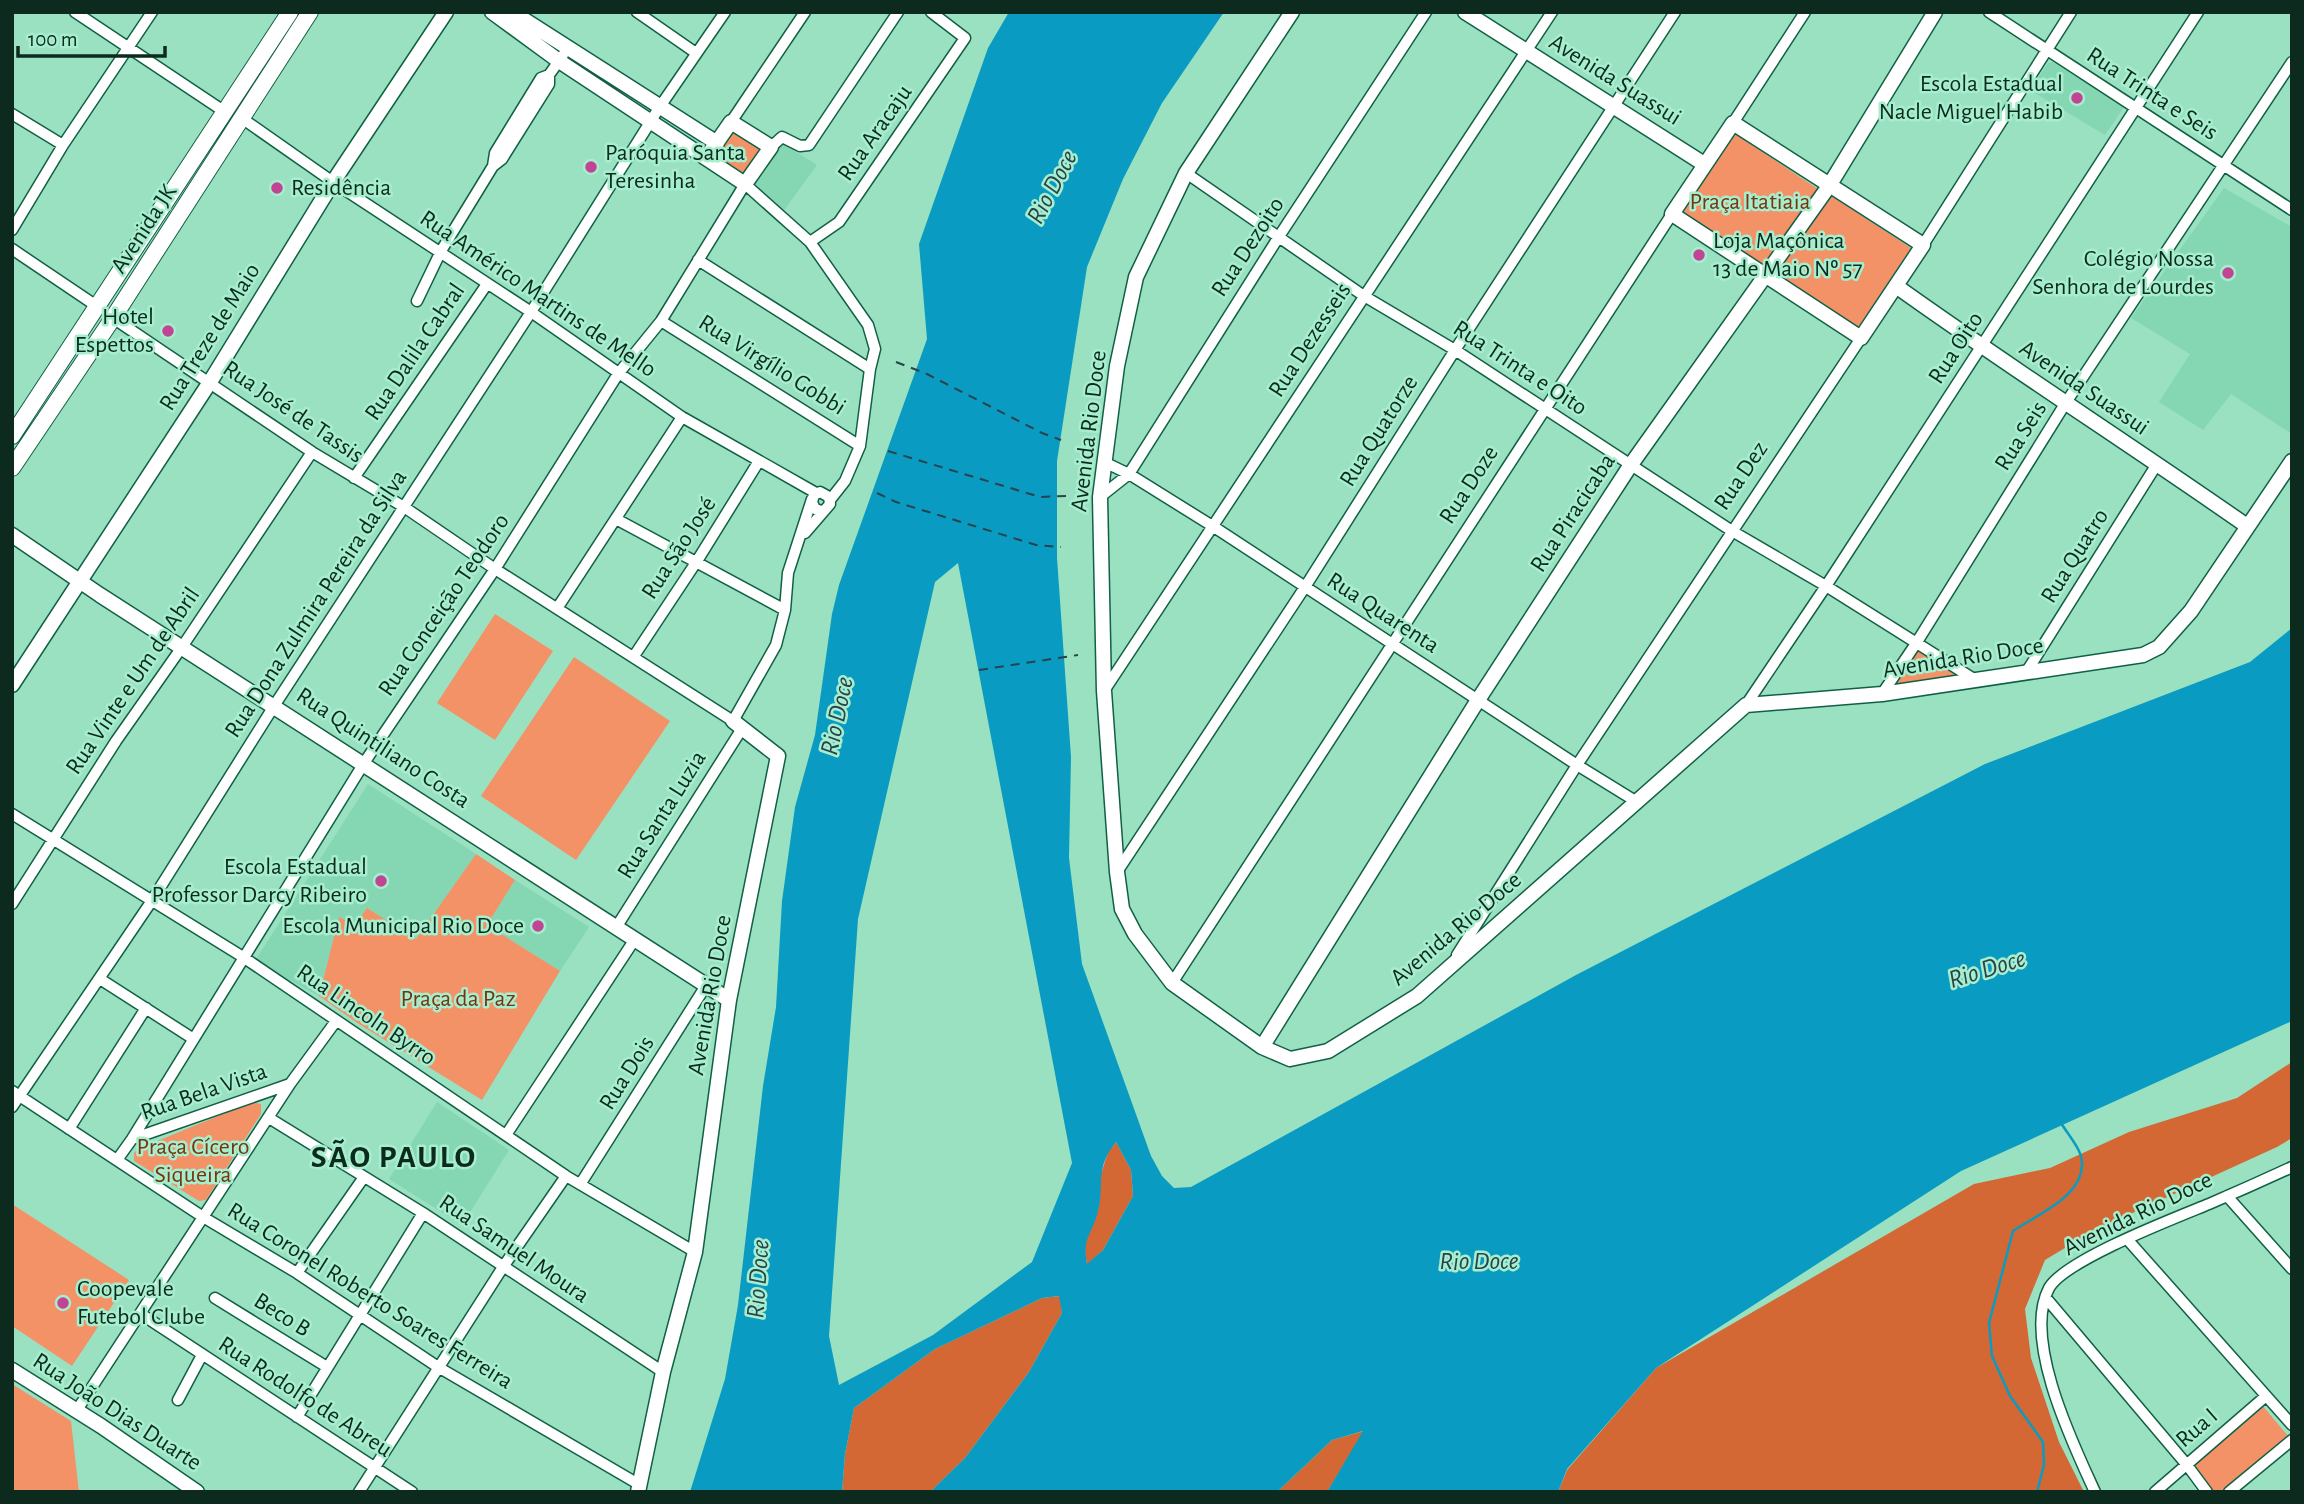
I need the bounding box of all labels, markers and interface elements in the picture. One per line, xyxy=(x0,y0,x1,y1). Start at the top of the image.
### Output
scale bar xyxy=(18,14,164,58)
text: 100 m xyxy=(28,29,78,50)
street label: Avenida Suassui xyxy=(1545,30,1685,130)
street label: Rua Trinta e Seis xyxy=(2082,43,2222,145)
place label: Escola Estadual Nacle Miguel Habib xyxy=(1879,72,2063,124)
street label: Rua Aracaju xyxy=(833,81,917,185)
marker: Escola Estadual Nacle Miguel Habib xyxy=(2069,90,2085,106)
place label: Paróquia Santa Teresinha xyxy=(605,141,745,193)
water label: Rio Doce xyxy=(1022,146,1082,228)
marker: Paróquia Santa Teresinha xyxy=(583,159,599,175)
place label: Residência xyxy=(291,176,391,200)
street label: Avenida JK xyxy=(107,180,182,278)
marker: Residência xyxy=(269,180,285,196)
park label: Praça Itatiaia xyxy=(1689,190,1811,214)
street label: Rua Dezoito xyxy=(1207,193,1289,301)
street label: Rua Américo Martins de Mello xyxy=(416,206,660,382)
place label: Loja Maçônica 13 de Maio Nº 57 xyxy=(1713,229,1862,281)
marker: Loja Maçônica 13 de Maio Nº 57 xyxy=(1691,247,1707,263)
place label: Colégio Nossa Senhora de Lourdes xyxy=(2032,247,2214,299)
street label: Rua Treze de Maio xyxy=(155,259,265,415)
marker: Colégio Nossa Senhora de Lourdes xyxy=(2220,265,2236,281)
street label: Rua Dalila Cabral xyxy=(360,279,470,425)
street label: Rua Dezesseis xyxy=(1264,279,1356,401)
place label: Hotel Espettos xyxy=(75,305,154,357)
street label: Rua Oito xyxy=(1924,308,1988,388)
street label: Rua Virgílio Gobbi xyxy=(694,310,850,420)
street label: Rua Trinta e Oito xyxy=(1449,316,1591,420)
marker: Hotel Espettos xyxy=(160,323,176,339)
street label: Avenida Suassui xyxy=(2015,336,2153,440)
street label: Avenida Rio Doce xyxy=(1067,349,1111,513)
street label: Rua José de Tassis xyxy=(218,356,368,468)
street label: Rua Quatorze xyxy=(1335,371,1423,491)
street label: Rua Seis xyxy=(1990,397,2052,475)
street label: Rua Dez xyxy=(1710,437,1772,514)
street label: Rua Doze xyxy=(1435,442,1503,528)
street label: Rua Piracicaba xyxy=(1526,450,1620,576)
street label: Rua Dona Zulmira Pereira da Silva xyxy=(221,466,411,742)
street label: Rua São José xyxy=(637,493,721,603)
street label: Rua Quatro xyxy=(2037,505,2113,607)
street label: Rua Conceição Teodoro xyxy=(374,509,514,701)
street label: Rua Quarenta xyxy=(1323,568,1443,658)
street label: Rua Vinte e Um de Abril xyxy=(62,583,204,779)
street label: Avenida Rio Doce xyxy=(1881,633,2045,683)
water label: Rio Doce xyxy=(816,674,858,757)
street label: Rua Quintiliano Costa xyxy=(292,683,474,813)
street label: Rua Santa Luzia xyxy=(613,747,711,883)
place label: Escola Estadual Professor Darcy Ribeiro xyxy=(152,855,367,907)
street label: Avenida Rio Doce xyxy=(1386,868,1526,990)
marker: Escola Estadual Professor Darcy Ribeiro xyxy=(373,873,389,889)
street label: Avenida Rio Doce xyxy=(684,913,736,1077)
place label: Escola Municipal Rio Doce xyxy=(282,914,524,938)
marker: Escola Municipal Rio Doce xyxy=(530,918,546,934)
water label: Rio Doce xyxy=(1945,945,2029,993)
street label: Rua Lincoln Byrro xyxy=(292,960,440,1070)
park label: Praça da Paz xyxy=(400,987,516,1011)
street label: Rua Dois xyxy=(595,1032,659,1114)
street label: Rua Bela Vista xyxy=(138,1059,270,1125)
park label: Praça Cícero Siqueira xyxy=(137,1135,249,1187)
district label: SÃO PAULO xyxy=(311,1139,477,1173)
street label: Avenida Rio Doce xyxy=(2060,1168,2216,1260)
street label: Rua Samuel Moura xyxy=(435,1190,593,1308)
street label: Rua Coronel Roberto Soares Ferreira xyxy=(223,1198,517,1394)
water label: Rio Doce xyxy=(742,1238,774,1319)
water label: Rio Doce xyxy=(1439,1248,1519,1274)
place label: Coopevale Futebol Clube xyxy=(77,1277,205,1329)
street label: Beco B xyxy=(250,1289,314,1341)
marker: Coopevale Futebol Clube xyxy=(55,1295,71,1311)
street label: Rua Rodolfo de Abreu xyxy=(214,1332,396,1462)
street label: Rua João Dias Duarte xyxy=(28,1349,206,1475)
street label: Rua I xyxy=(2172,1404,2222,1452)

